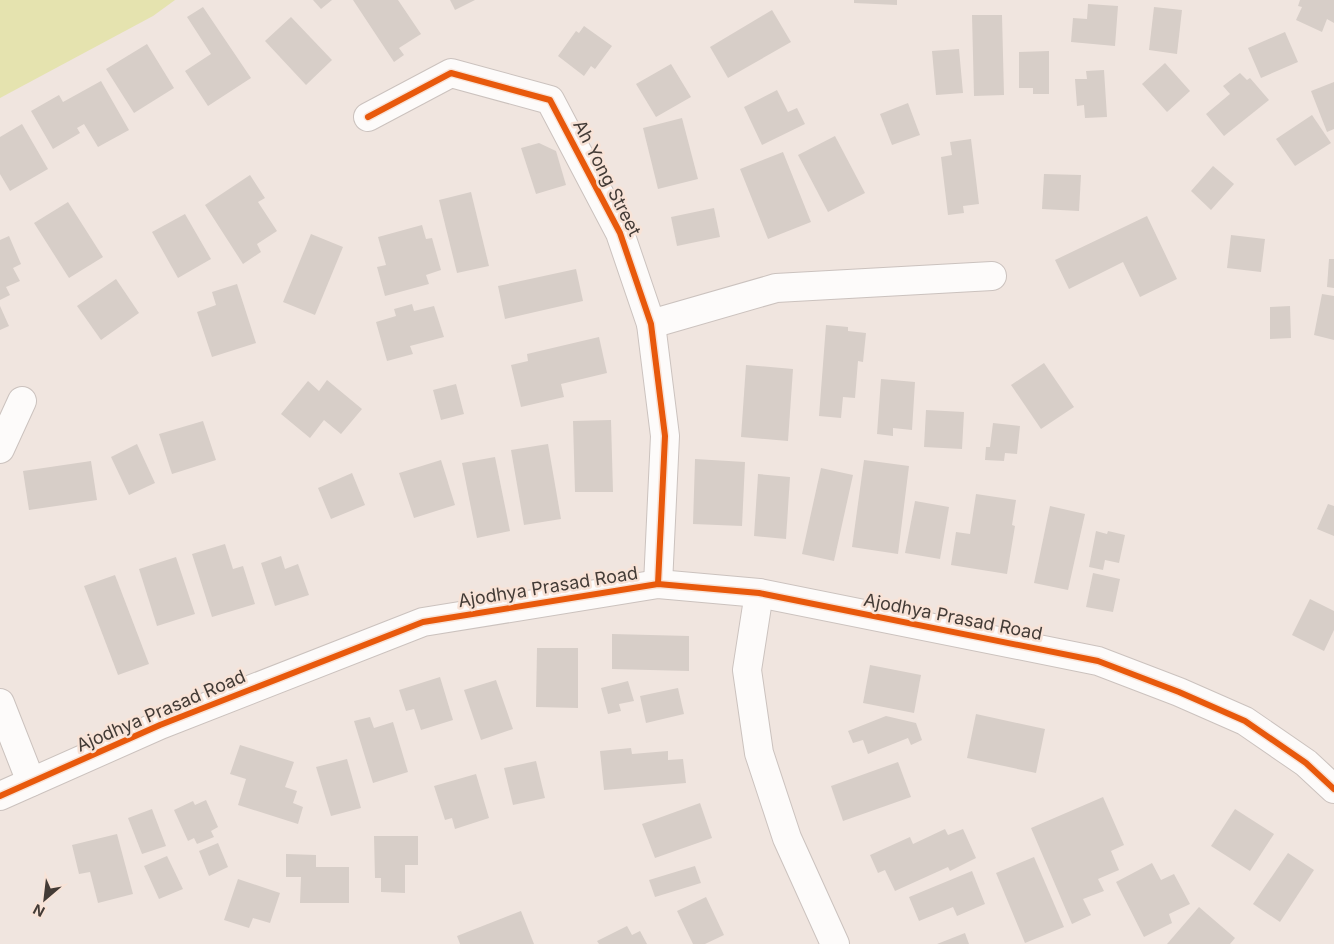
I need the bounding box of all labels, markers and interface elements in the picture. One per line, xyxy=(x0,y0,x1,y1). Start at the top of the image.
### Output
street label: Ah Yong Street xyxy=(569,116,646,239)
street label: Ajodhya Prasad Road xyxy=(457,562,639,611)
street label: Ajodhya Prasad Road xyxy=(862,589,1044,644)
street label: Ajodhya Prasad Road xyxy=(73,665,249,756)
north arrow xyxy=(20,874,70,924)
text: N xyxy=(30,901,47,921)

